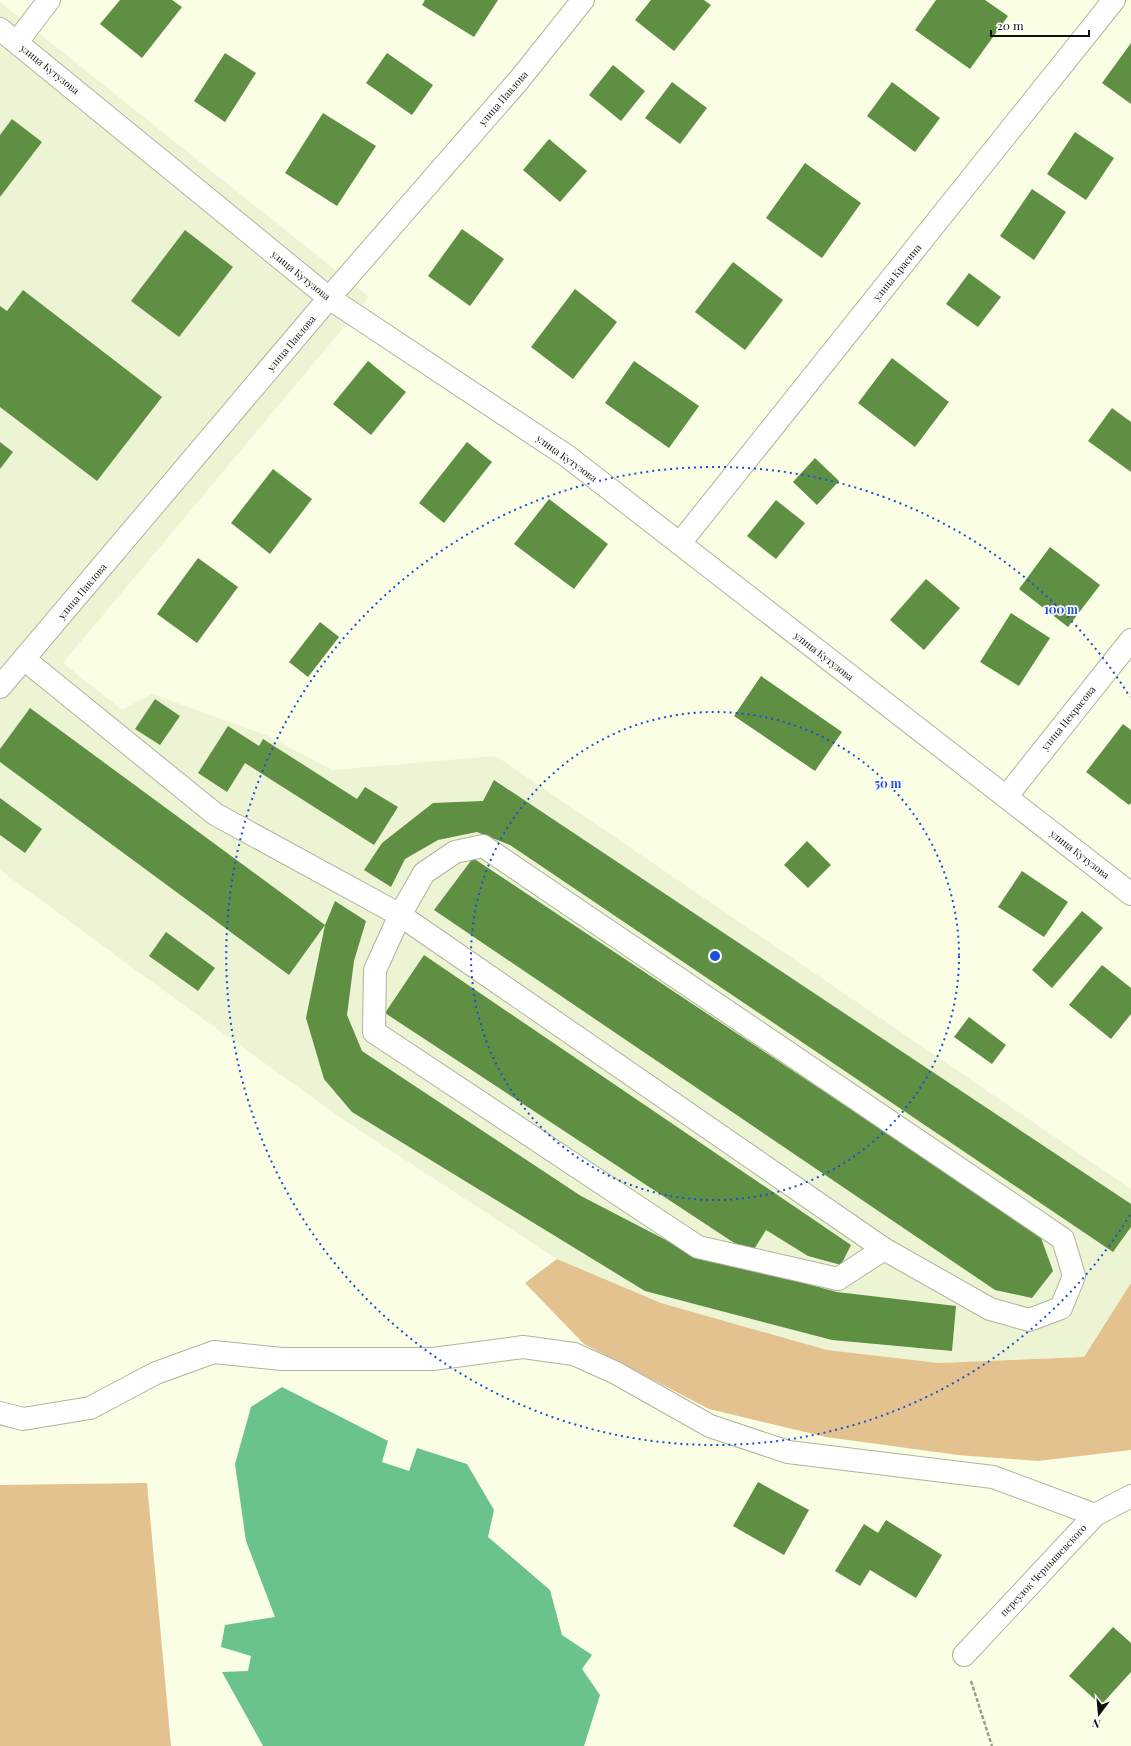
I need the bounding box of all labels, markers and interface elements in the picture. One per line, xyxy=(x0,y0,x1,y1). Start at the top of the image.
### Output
scale bar xyxy=(991,12,1089,38)
text: 20 m xyxy=(997,17,1024,33)
street label: улица Кутузова xyxy=(17,40,82,97)
street label: улица Павлова xyxy=(475,67,531,129)
street label: улица Красина xyxy=(869,241,924,304)
street label: улица Кутузова xyxy=(268,246,333,303)
street label: улица Павлова xyxy=(263,312,318,375)
street label: улица Кутузова xyxy=(533,431,600,485)
street label: улица Павлова xyxy=(54,560,109,623)
text: 100 m xyxy=(1044,601,1078,617)
street label: улица Кутузова xyxy=(790,628,857,684)
street label: улица Некрасова xyxy=(1037,683,1098,754)
text: 50 m xyxy=(875,775,902,791)
street label: улица Кутузова xyxy=(1046,826,1113,882)
centre of rings xyxy=(708,949,722,963)
street label: переулок Чернышевского xyxy=(996,1520,1090,1619)
north arrow xyxy=(1079,1694,1119,1734)
text: N xyxy=(1090,1716,1102,1732)

